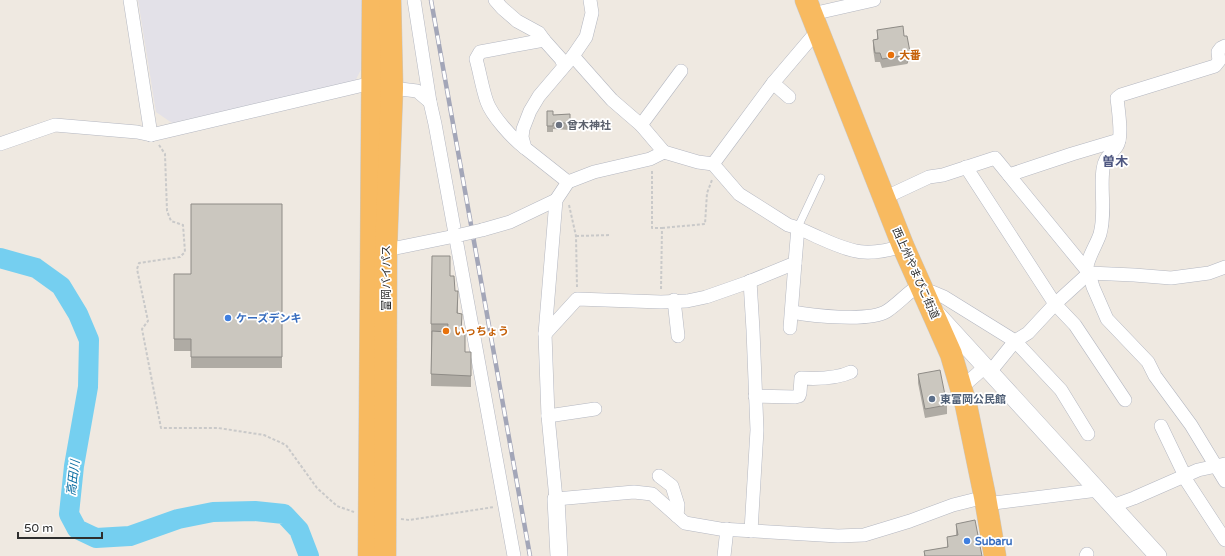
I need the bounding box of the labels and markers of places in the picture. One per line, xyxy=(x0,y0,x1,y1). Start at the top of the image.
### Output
place label: 大番 xyxy=(899,49,921,62)
marker: 大番 xyxy=(886,50,896,60)
place label: 曾木神社 xyxy=(567,119,611,132)
marker: 曾木神社 xyxy=(554,120,564,130)
place label: ケーズデンキ xyxy=(236,312,301,325)
marker: ケーズデンキ xyxy=(223,313,233,323)
place label: いっちょう xyxy=(454,325,509,338)
marker: いっちょう xyxy=(441,326,451,336)
place label: 東富岡公民館 xyxy=(940,393,1006,406)
marker: 東富岡公民館 xyxy=(927,394,937,404)
place label: Subaru xyxy=(975,535,1013,548)
marker: Subaru xyxy=(962,536,972,546)

